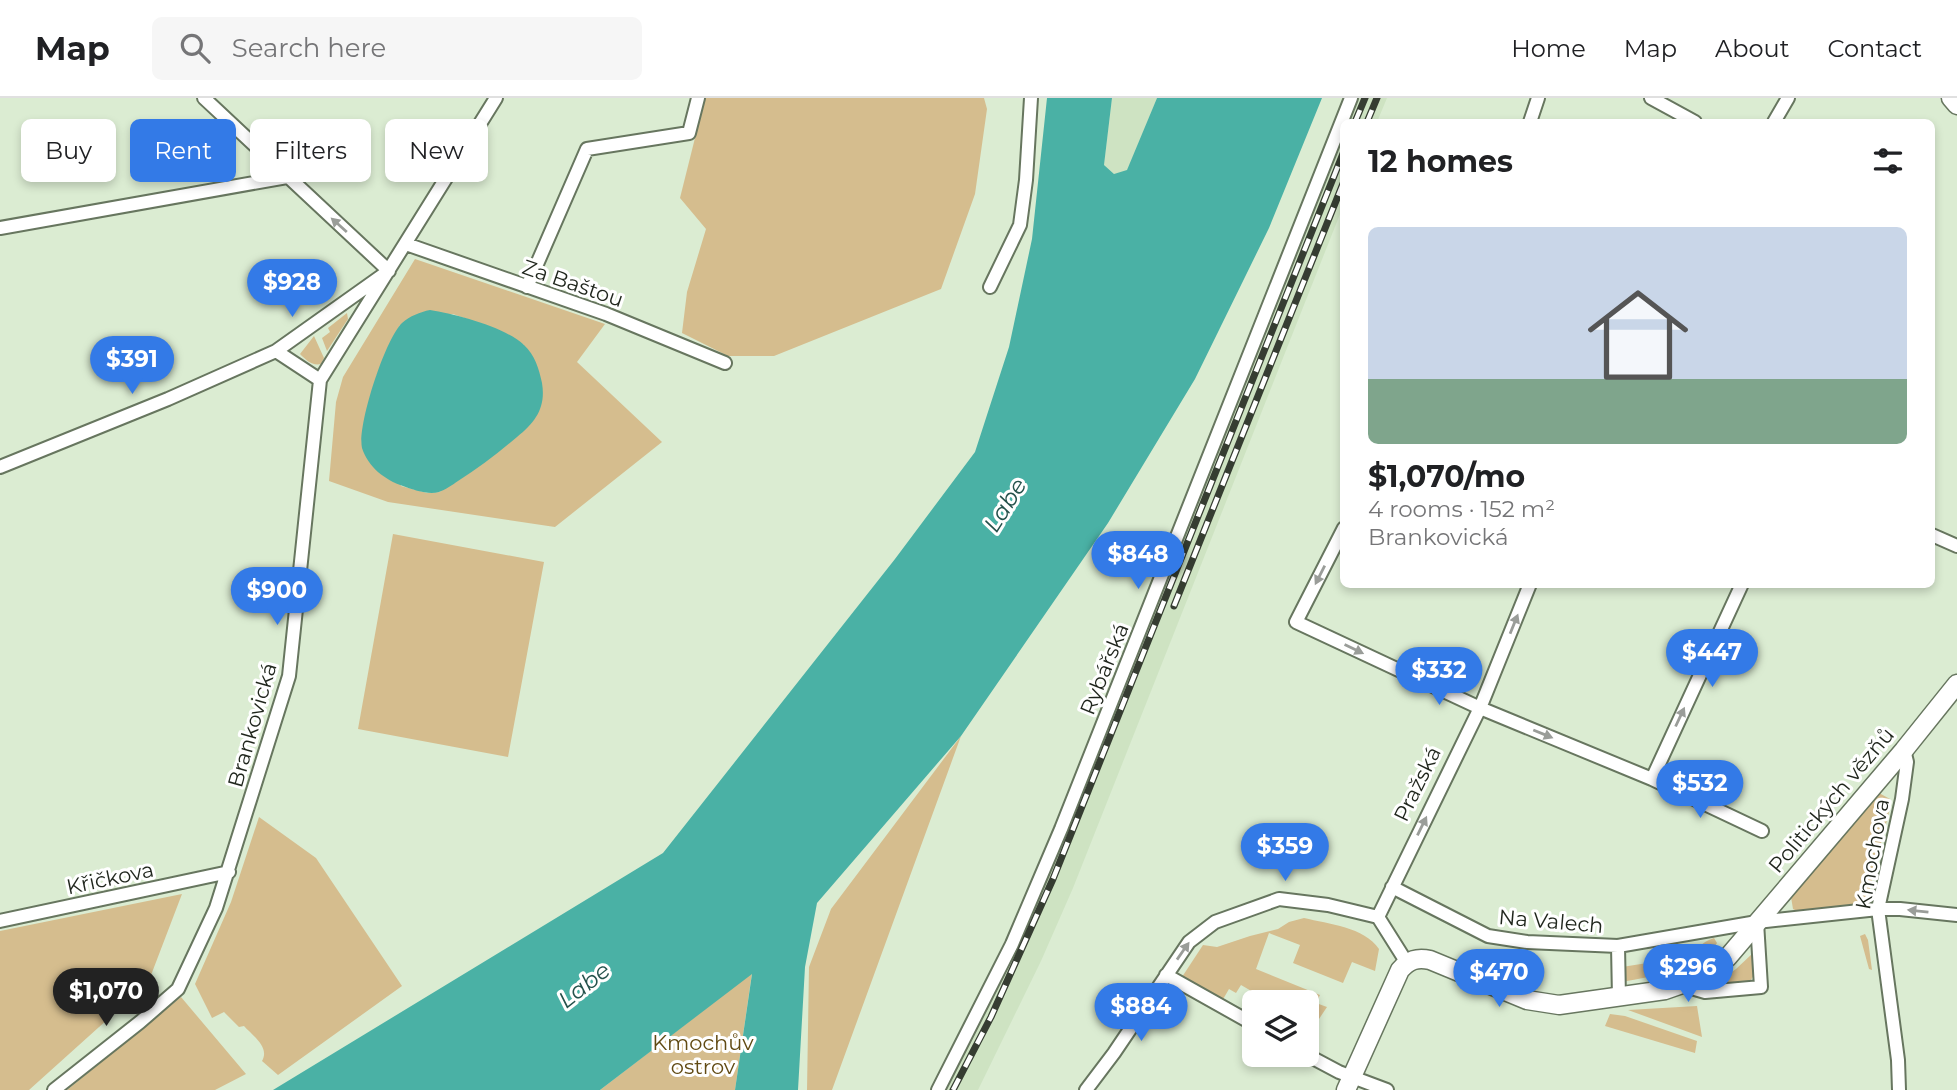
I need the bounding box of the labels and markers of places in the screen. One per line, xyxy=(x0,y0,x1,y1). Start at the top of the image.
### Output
pin: $928 xyxy=(251,260,333,319)
pin: $391 xyxy=(91,336,173,396)
pin: $848 xyxy=(1097,532,1179,591)
pin: $900 xyxy=(236,568,318,627)
pin: $447 xyxy=(1671,630,1753,689)
pin: $332 xyxy=(1398,648,1480,707)
pin: $532 xyxy=(1659,760,1741,820)
pin: $359 xyxy=(1244,824,1326,883)
pin: $296 xyxy=(1647,944,1729,1004)
pin: $470 xyxy=(1458,950,1540,1009)
pin: $1,070 xyxy=(49,968,163,1028)
pin: $884 xyxy=(1100,984,1182,1043)

